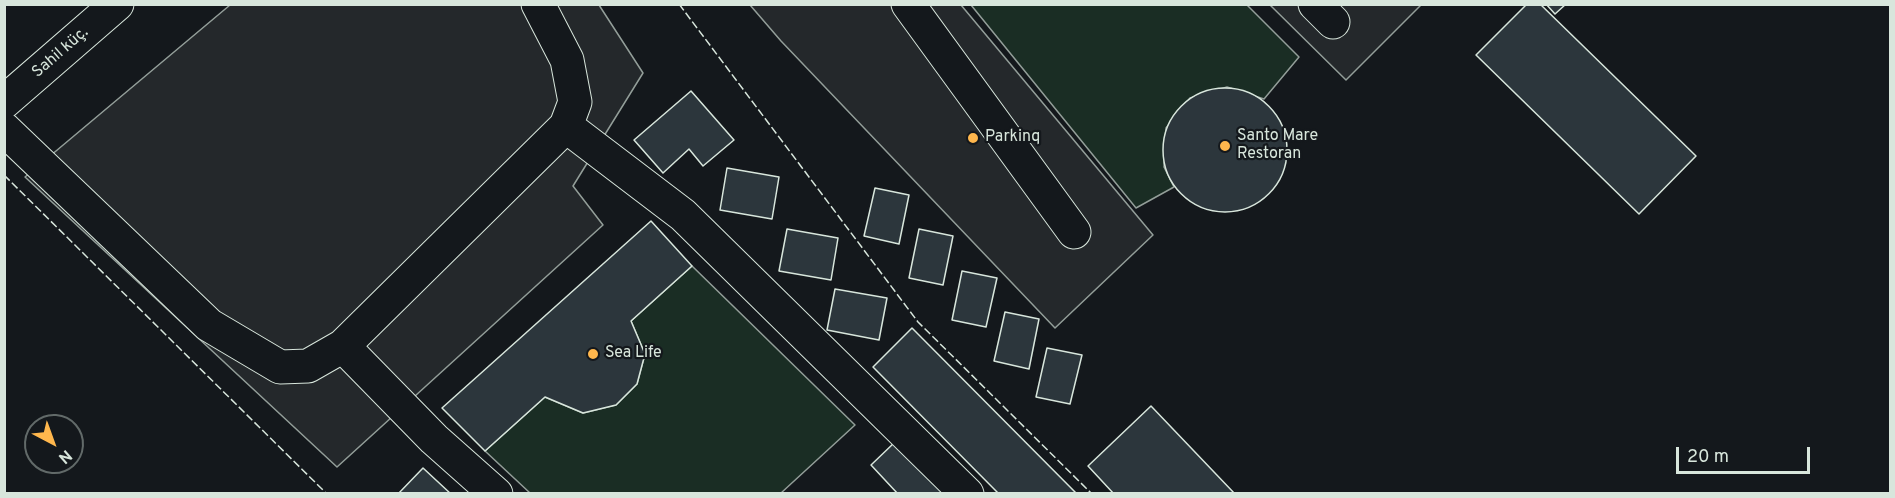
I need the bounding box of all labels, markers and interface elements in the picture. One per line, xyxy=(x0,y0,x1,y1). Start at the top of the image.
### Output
street label: Sahil küç. xyxy=(29,23,93,83)
place label: Santo Mare Restoran xyxy=(1237,127,1318,165)
place label: Parkinq xyxy=(985,128,1040,148)
marker: Parkinq xyxy=(966,131,980,145)
marker: Santo Mare Restoran xyxy=(1218,139,1232,153)
place label: Sea Life xyxy=(605,344,662,364)
marker: Sea Life xyxy=(586,347,600,361)
north arrow xyxy=(24,414,84,474)
scale bar xyxy=(1679,435,1812,473)
text: N xyxy=(54,445,75,467)
text: 20 m xyxy=(1687,446,1729,469)

